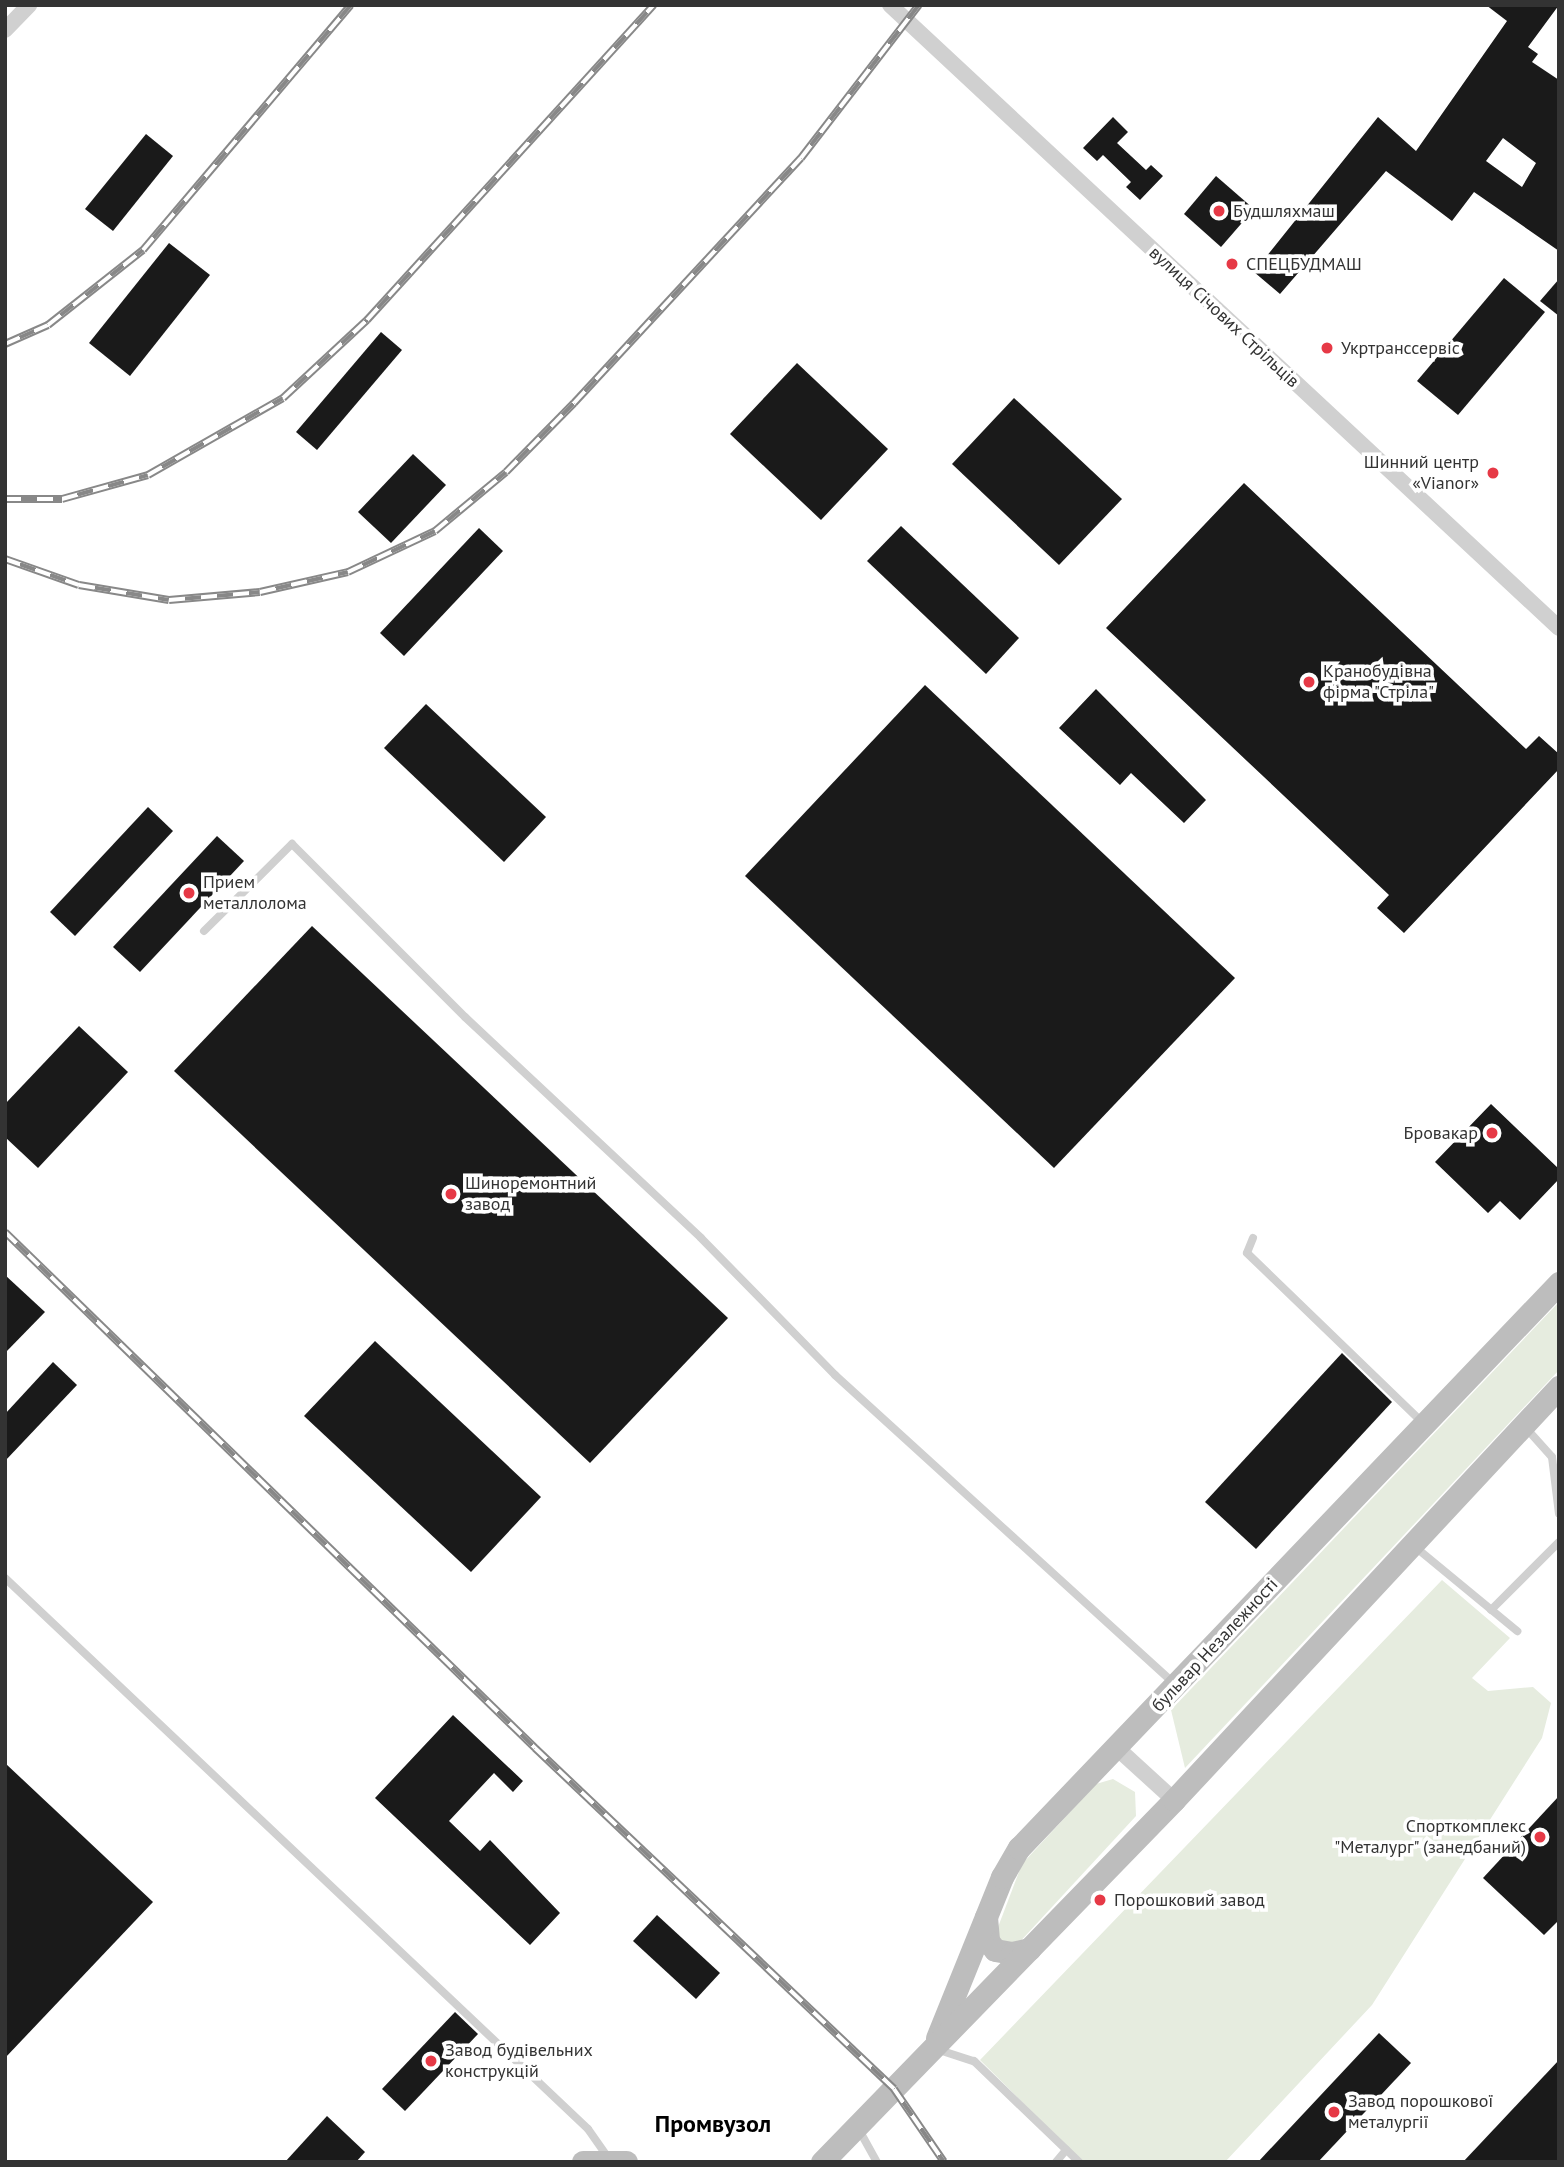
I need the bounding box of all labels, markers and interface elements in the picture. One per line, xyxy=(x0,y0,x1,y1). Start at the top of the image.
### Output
place label: Будшляхмаш xyxy=(1233,200,1335,222)
marker: Будшляхмаш xyxy=(1211,203,1227,219)
street label: вулиця Січових Стрільців xyxy=(1144,242,1304,392)
place label: СПЕЦБУДМАШ xyxy=(1246,253,1362,275)
marker: СПЕЦБУДМАШ xyxy=(1224,256,1240,272)
place label: Укртранссервіс xyxy=(1341,337,1460,359)
marker: Укртранссервіс xyxy=(1319,340,1335,356)
place label: Шинний центр «Vianor» xyxy=(1364,452,1479,494)
marker: Шинний центр «Vianor» xyxy=(1485,465,1501,481)
place label: Кранобудівна фірма "Стріла" xyxy=(1323,661,1435,704)
marker: Кранобудівна фірма "Стріла" xyxy=(1301,674,1317,690)
place label: Прием металлолома xyxy=(203,872,307,914)
marker: Прием металлолома xyxy=(181,885,197,901)
place label: Бровакар xyxy=(1404,1122,1478,1144)
marker: Бровакар xyxy=(1484,1125,1500,1141)
place label: Шиноремонтний завод xyxy=(465,1173,596,1216)
marker: Шиноремонтний завод xyxy=(443,1186,459,1202)
street label: бульвар Незалежності xyxy=(1148,1574,1282,1716)
place label: Спорткомплекс "Металург" (занедбаний) xyxy=(1333,1816,1526,1858)
marker: Спорткомплекс "Металург" (занедбаний) xyxy=(1532,1829,1548,1845)
place label: Порошковий завод xyxy=(1114,1889,1265,1911)
marker: Порошковий завод xyxy=(1092,1892,1108,1908)
place label: Завод будівельних конструкцій xyxy=(445,2040,593,2082)
marker: Завод будівельних конструкцій xyxy=(423,2053,439,2069)
place label: Завод порошкової металургії xyxy=(1348,2091,1493,2134)
marker: Завод порошкової металургії xyxy=(1326,2104,1342,2120)
district label: Промвузол xyxy=(655,2110,771,2138)

